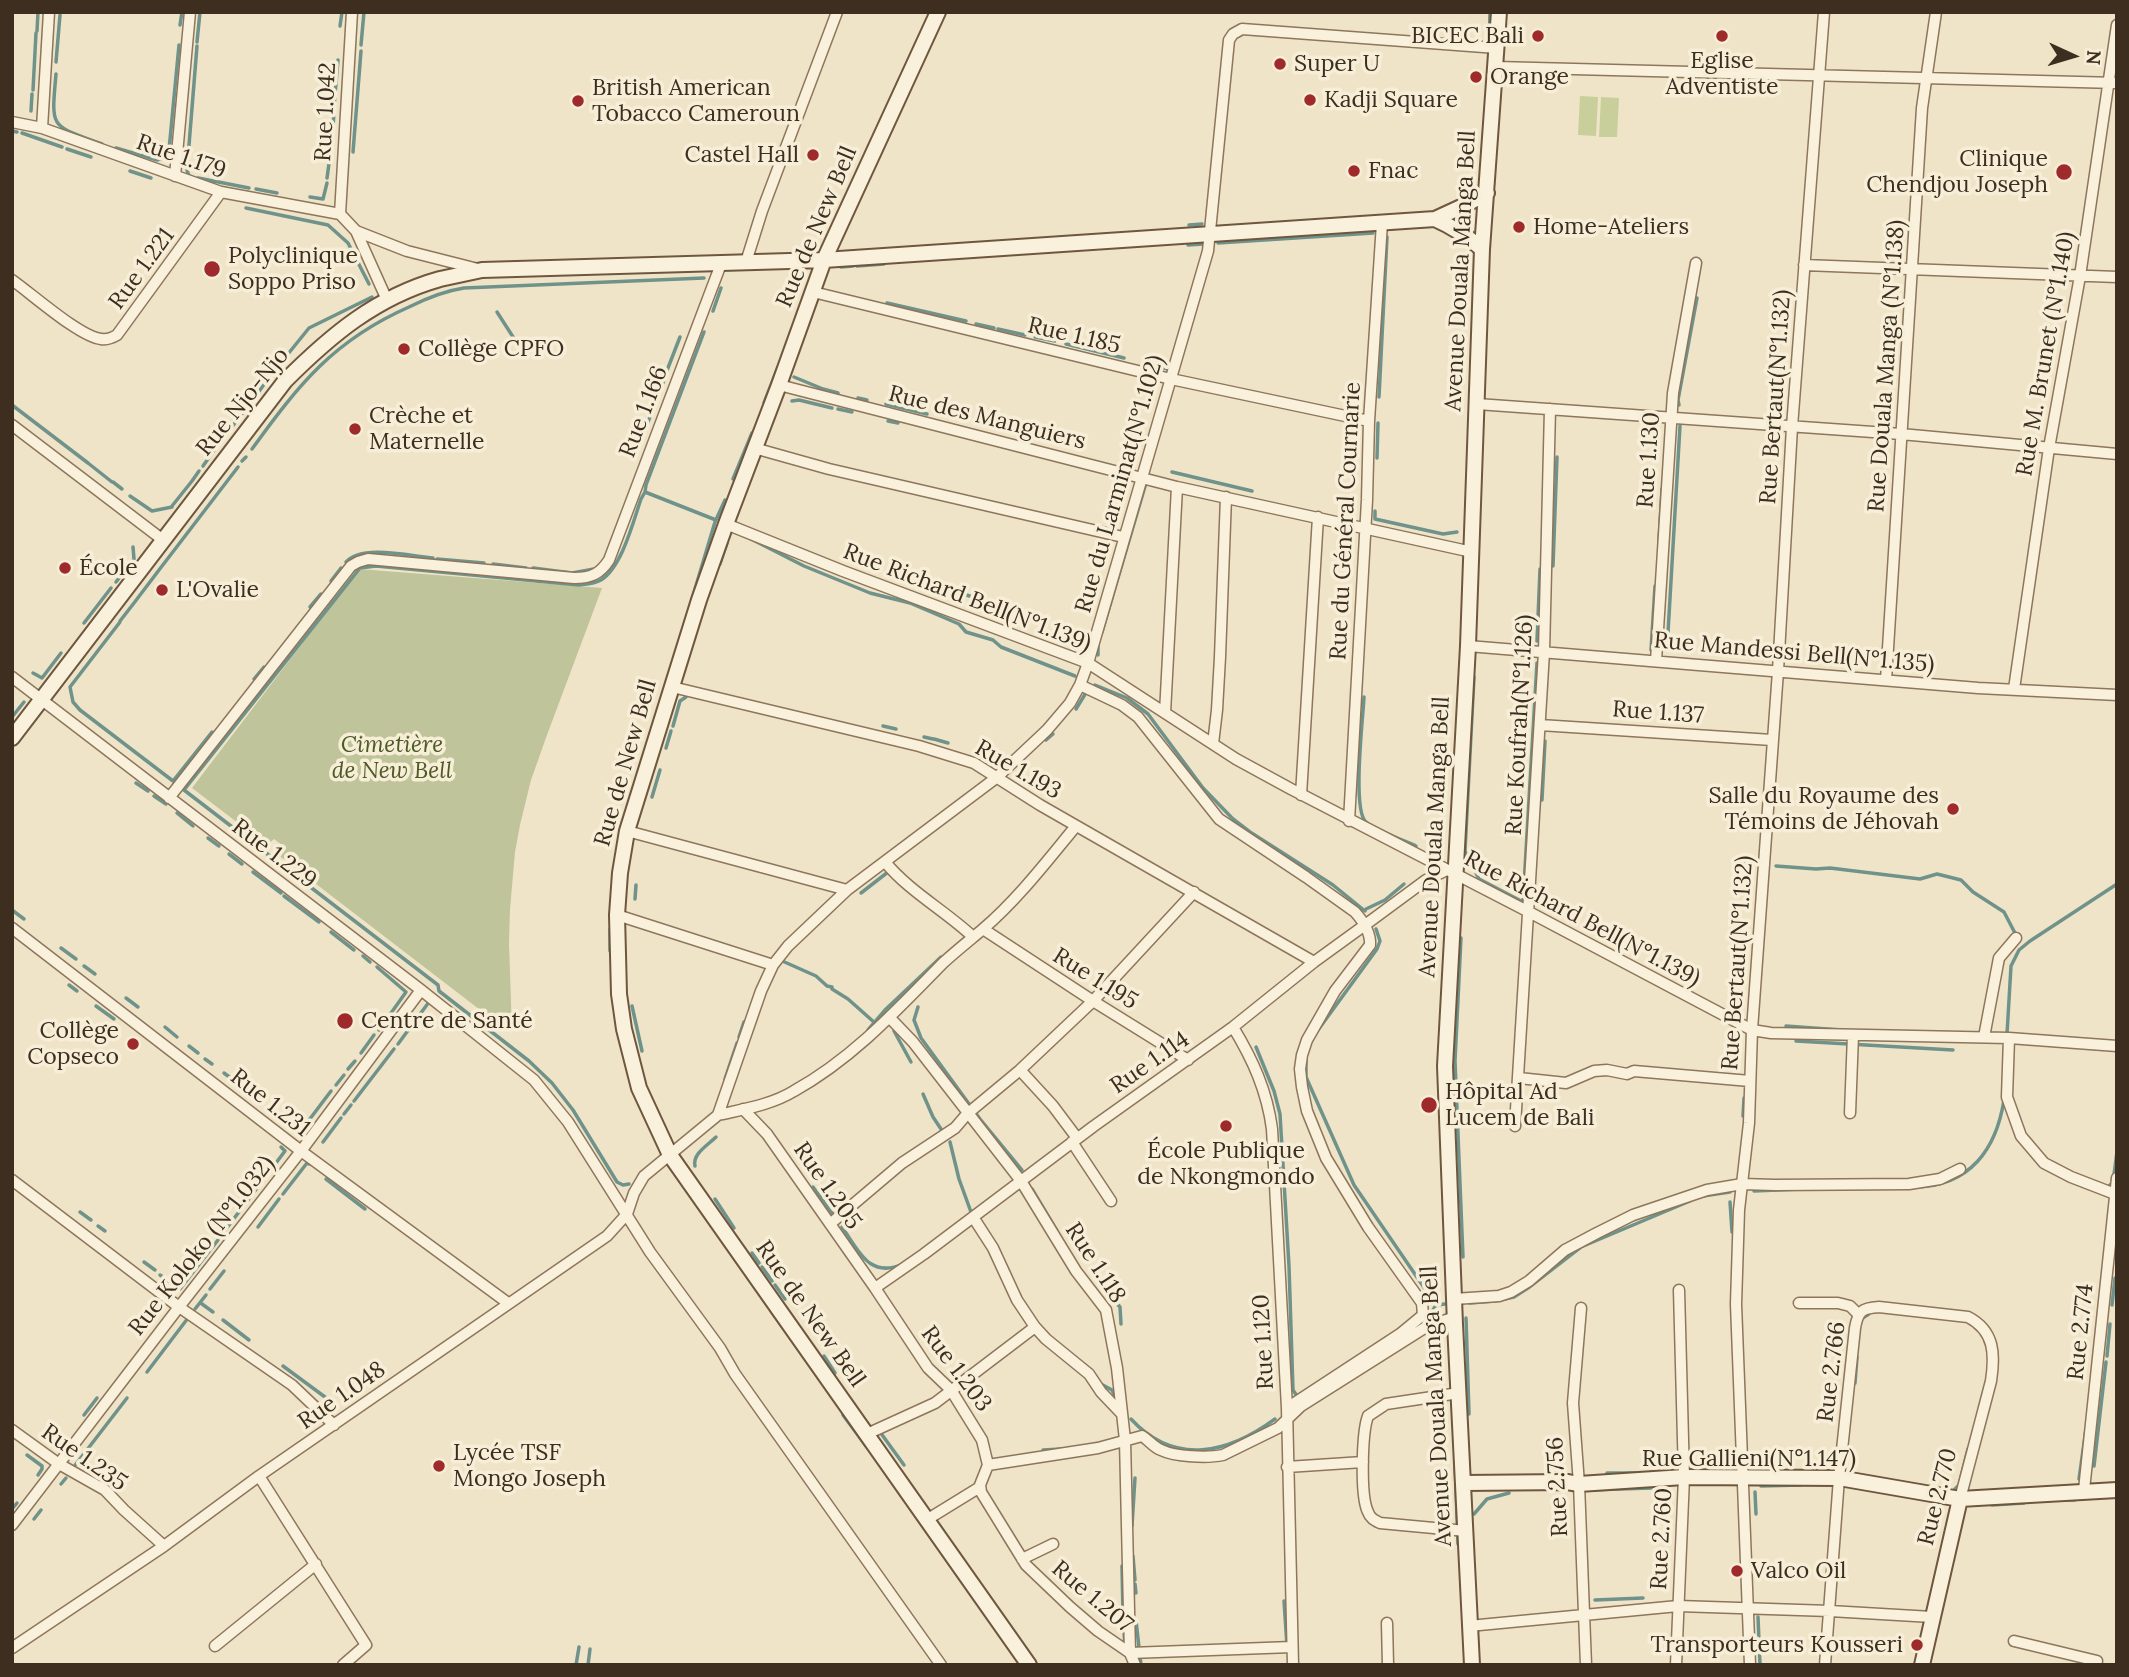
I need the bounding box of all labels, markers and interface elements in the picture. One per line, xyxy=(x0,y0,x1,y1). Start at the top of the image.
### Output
north arrow xyxy=(2038,21,2108,91)
place label: BICEC Bali xyxy=(1411,22,1524,50)
marker: BICEC Bali xyxy=(1530,28,1546,44)
marker: Eglise Adventiste xyxy=(1714,28,1730,44)
place label: Eglise Adventiste xyxy=(1665,47,1779,101)
text: N xyxy=(2081,49,2106,66)
place label: Super U xyxy=(1294,50,1380,78)
marker: Super U xyxy=(1272,56,1288,72)
street label: Rue 1.042 xyxy=(310,62,342,162)
place label: Orange xyxy=(1490,63,1569,91)
marker: Orange xyxy=(1468,69,1484,85)
place label: British American Tobacco Cameroun xyxy=(592,74,800,128)
place label: Kadji Square xyxy=(1324,86,1458,114)
marker: Kadji Square xyxy=(1302,92,1318,108)
marker: British American Tobacco Cameroun xyxy=(570,93,586,109)
street label: Rue 1.179 xyxy=(133,129,229,185)
street label: Avenue Douala Manga Bell xyxy=(1440,130,1482,412)
place label: Castel Hall xyxy=(685,141,799,169)
street label: Rue de New Bell xyxy=(771,142,863,312)
place label: Clinique Chendjou Joseph xyxy=(1866,145,2048,199)
marker: Castel Hall xyxy=(805,147,821,163)
place label: Fnac xyxy=(1368,157,1418,185)
marker: Clinique Chendjou Joseph xyxy=(2054,162,2074,182)
marker: Fnac xyxy=(1346,163,1362,179)
place label: Home-Ateliers xyxy=(1533,213,1689,241)
marker: Home-Ateliers xyxy=(1511,219,1527,235)
street label: Rue Douala Manga (N°1.138) xyxy=(1863,219,1911,513)
street label: Rue 1.221 xyxy=(103,223,181,315)
street label: Rue M. Brunet (N°1.140) xyxy=(2011,229,2081,479)
place label: Polyclinique Soppo Priso xyxy=(228,242,358,296)
marker: Polyclinique Soppo Priso xyxy=(202,259,222,279)
street label: Rue Bertaut(N°1.132) xyxy=(1755,289,1797,505)
street label: Rue 1.185 xyxy=(1025,312,1123,360)
place label: Collège CPFO xyxy=(418,335,564,363)
marker: Collège CPFO xyxy=(396,341,412,357)
street label: Rue Njo-Njo xyxy=(191,342,295,462)
street label: Rue du Larminat(N°1.102) xyxy=(1070,352,1170,616)
street label: Rue 1.166 xyxy=(614,362,674,462)
street label: Rue des Manguiers xyxy=(885,380,1089,456)
street label: Rue du Général Cournarie xyxy=(1325,381,1367,661)
place label: Crèche et Maternelle xyxy=(369,402,485,456)
street label: Rue 1.130 xyxy=(1632,411,1666,509)
marker: Crèche et Maternelle xyxy=(347,421,363,437)
street label: Rue Richard Bell(N°1.139) xyxy=(839,538,1095,658)
place label: École xyxy=(79,554,138,582)
marker: École xyxy=(57,560,73,576)
place label: L'Ovalie xyxy=(176,576,259,604)
marker: L'Ovalie xyxy=(154,582,170,598)
street label: Rue Koufrah(N°1.126) xyxy=(1500,614,1540,836)
street label: Rue Mandessi Bell(N°1.135) xyxy=(1653,627,1935,679)
street label: Rue de New Bell xyxy=(589,676,663,850)
street label: Avenue Douala Manga Bell xyxy=(1414,696,1456,978)
street label: Rue 1.137 xyxy=(1611,696,1705,730)
park label: Cimetière de New Bell xyxy=(332,731,452,785)
street label: Rue 1.193 xyxy=(970,734,1066,806)
place label: Salle du Royaume des Témoins de Jéhovah xyxy=(1708,782,1939,836)
marker: Salle du Royaume des Témoins de Jéhovah xyxy=(1945,801,1961,817)
street label: Rue 1.229 xyxy=(226,813,322,895)
street label: Rue Richard Bell(N°1.139) xyxy=(1459,845,1705,993)
street label: Rue Bertaut(N°1.132) xyxy=(1717,855,1759,1071)
street label: Rue 1.195 xyxy=(1047,942,1143,1016)
place label: Centre de Santé xyxy=(361,1007,533,1035)
marker: Centre de Santé xyxy=(335,1011,355,1031)
place label: Collège Copseco xyxy=(27,1017,119,1071)
street label: Rue 1.114 xyxy=(1105,1026,1195,1100)
marker: Collège Copseco xyxy=(125,1036,141,1052)
street label: Rue 1.231 xyxy=(225,1063,315,1143)
place label: Hôpital Ad Lucem de Bali xyxy=(1445,1078,1594,1132)
marker: Hôpital Ad Lucem de Bali xyxy=(1419,1095,1439,1115)
marker: École Publique de Nkongmondo xyxy=(1218,1118,1234,1134)
street label: Rue 1.205 xyxy=(787,1137,867,1235)
place label: École Publique de Nkongmondo xyxy=(1137,1137,1315,1191)
street label: Rue Koloko (N°1.032) xyxy=(123,1150,281,1342)
street label: Rue 1.118 xyxy=(1059,1218,1131,1308)
street label: Rue de New Bell xyxy=(749,1235,871,1393)
street label: Avenue Douala Manga Bell xyxy=(1416,1265,1458,1547)
street label: Rue 2.774 xyxy=(2062,1282,2100,1382)
street label: Rue 1.120 xyxy=(1248,1293,1280,1391)
street label: Rue 2.766 xyxy=(1812,1320,1852,1424)
street label: Rue 1.203 xyxy=(915,1321,997,1417)
street label: Rue 1.048 xyxy=(293,1356,391,1436)
street label: Rue 1.235 xyxy=(36,1419,132,1497)
street label: Rue 2.756 xyxy=(1542,1436,1574,1538)
place label: Lycée TSF Mongo Joseph xyxy=(453,1439,606,1493)
street label: Rue Gallieni(N°1.147) xyxy=(1642,1445,1856,1473)
street label: Rue 2.770 xyxy=(1913,1445,1963,1549)
marker: Lycée TSF Mongo Joseph xyxy=(431,1458,447,1474)
street label: Rue 2.760 xyxy=(1646,1487,1678,1591)
street label: Rue 1.207 xyxy=(1046,1555,1138,1639)
place label: Valco Oil xyxy=(1751,1557,1846,1585)
marker: Valco Oil xyxy=(1729,1563,1745,1579)
place label: Transporteurs Kousseri xyxy=(1651,1631,1903,1659)
marker: Transporteurs Kousseri xyxy=(1909,1637,1925,1653)

